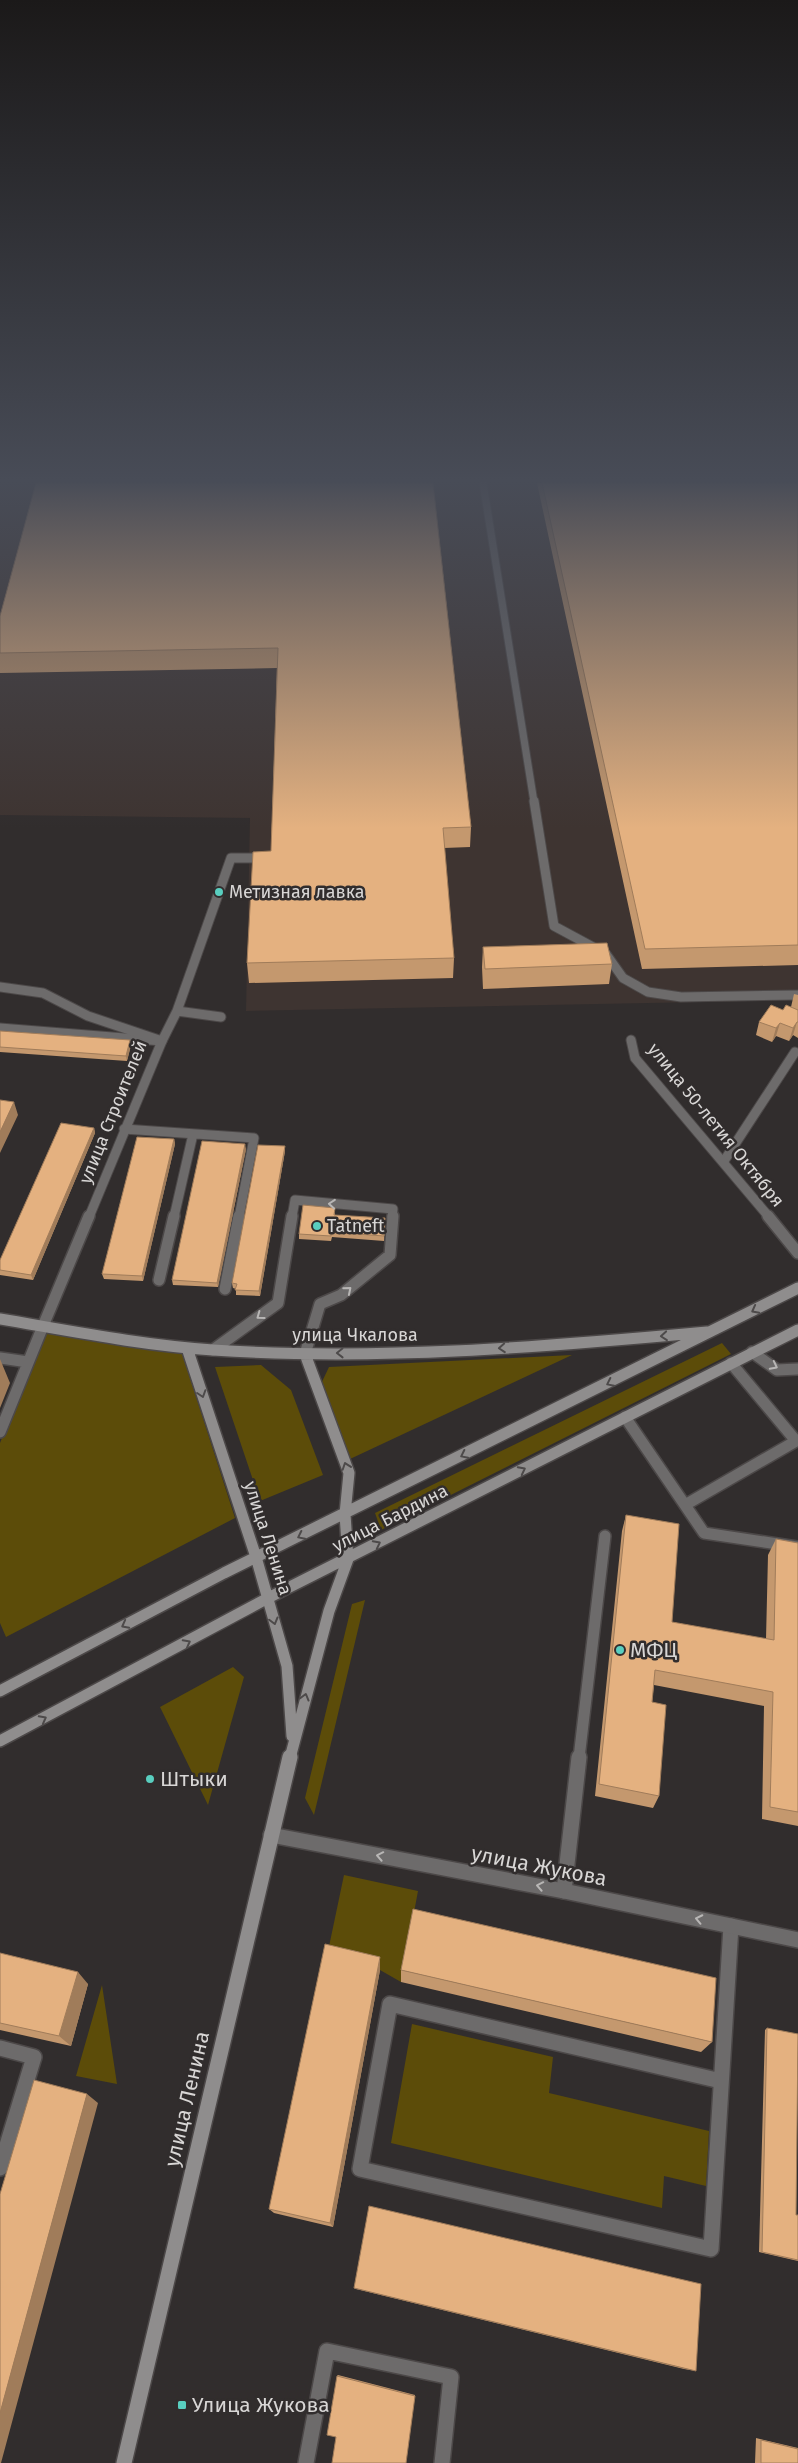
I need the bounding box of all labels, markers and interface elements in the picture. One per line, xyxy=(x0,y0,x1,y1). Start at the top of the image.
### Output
place label: Метизная лавка xyxy=(229,881,365,903)
marker: Метизная лавка xyxy=(213,886,225,898)
street label: улица Строителей xyxy=(74,1037,152,1187)
street label: улица 50-летия Октября xyxy=(643,1039,789,1211)
one-way arrow xyxy=(327,1198,335,1209)
place label: Tatneft xyxy=(327,1215,385,1237)
marker: Tatneft xyxy=(311,1220,323,1232)
one-way arrow xyxy=(342,1287,351,1295)
one-way arrow xyxy=(751,1304,760,1314)
one-way arrow xyxy=(256,1310,266,1319)
street label: улица Чкалова xyxy=(292,1324,418,1346)
one-way arrow xyxy=(660,1331,668,1342)
one-way arrow xyxy=(498,1342,506,1353)
one-way arrow xyxy=(335,1348,343,1358)
one-way arrow xyxy=(768,1360,777,1370)
one-way arrow xyxy=(606,1377,615,1387)
one-way arrow xyxy=(197,1389,207,1398)
one-way arrow xyxy=(460,1449,469,1459)
one-way arrow xyxy=(342,1462,352,1471)
one-way arrow xyxy=(517,1466,526,1476)
street label: улица Ленина xyxy=(239,1478,297,1598)
street label: улица Бардина xyxy=(328,1479,452,1557)
one-way arrow xyxy=(297,1529,306,1540)
one-way arrow xyxy=(372,1540,381,1550)
one-way arrow xyxy=(269,1616,279,1624)
one-way arrow xyxy=(121,1619,130,1629)
place label: МФЦ xyxy=(630,1637,677,1663)
one-way arrow xyxy=(182,1639,191,1649)
marker: МФЦ xyxy=(614,1644,626,1656)
one-way arrow xyxy=(300,1694,310,1702)
one-way arrow xyxy=(38,1715,47,1725)
place label: Штыки xyxy=(160,1766,228,1792)
marker: Штыки xyxy=(144,1773,156,1785)
street label: улица Жукова xyxy=(469,1840,609,1892)
one-way arrow xyxy=(376,1851,385,1861)
one-way arrow xyxy=(535,1882,544,1892)
one-way arrow xyxy=(695,1914,703,1925)
street label: улица Ленина xyxy=(159,2029,215,2169)
place label: Улица Жукова xyxy=(192,2392,330,2418)
marker: Улица Жукова xyxy=(176,2399,188,2411)

